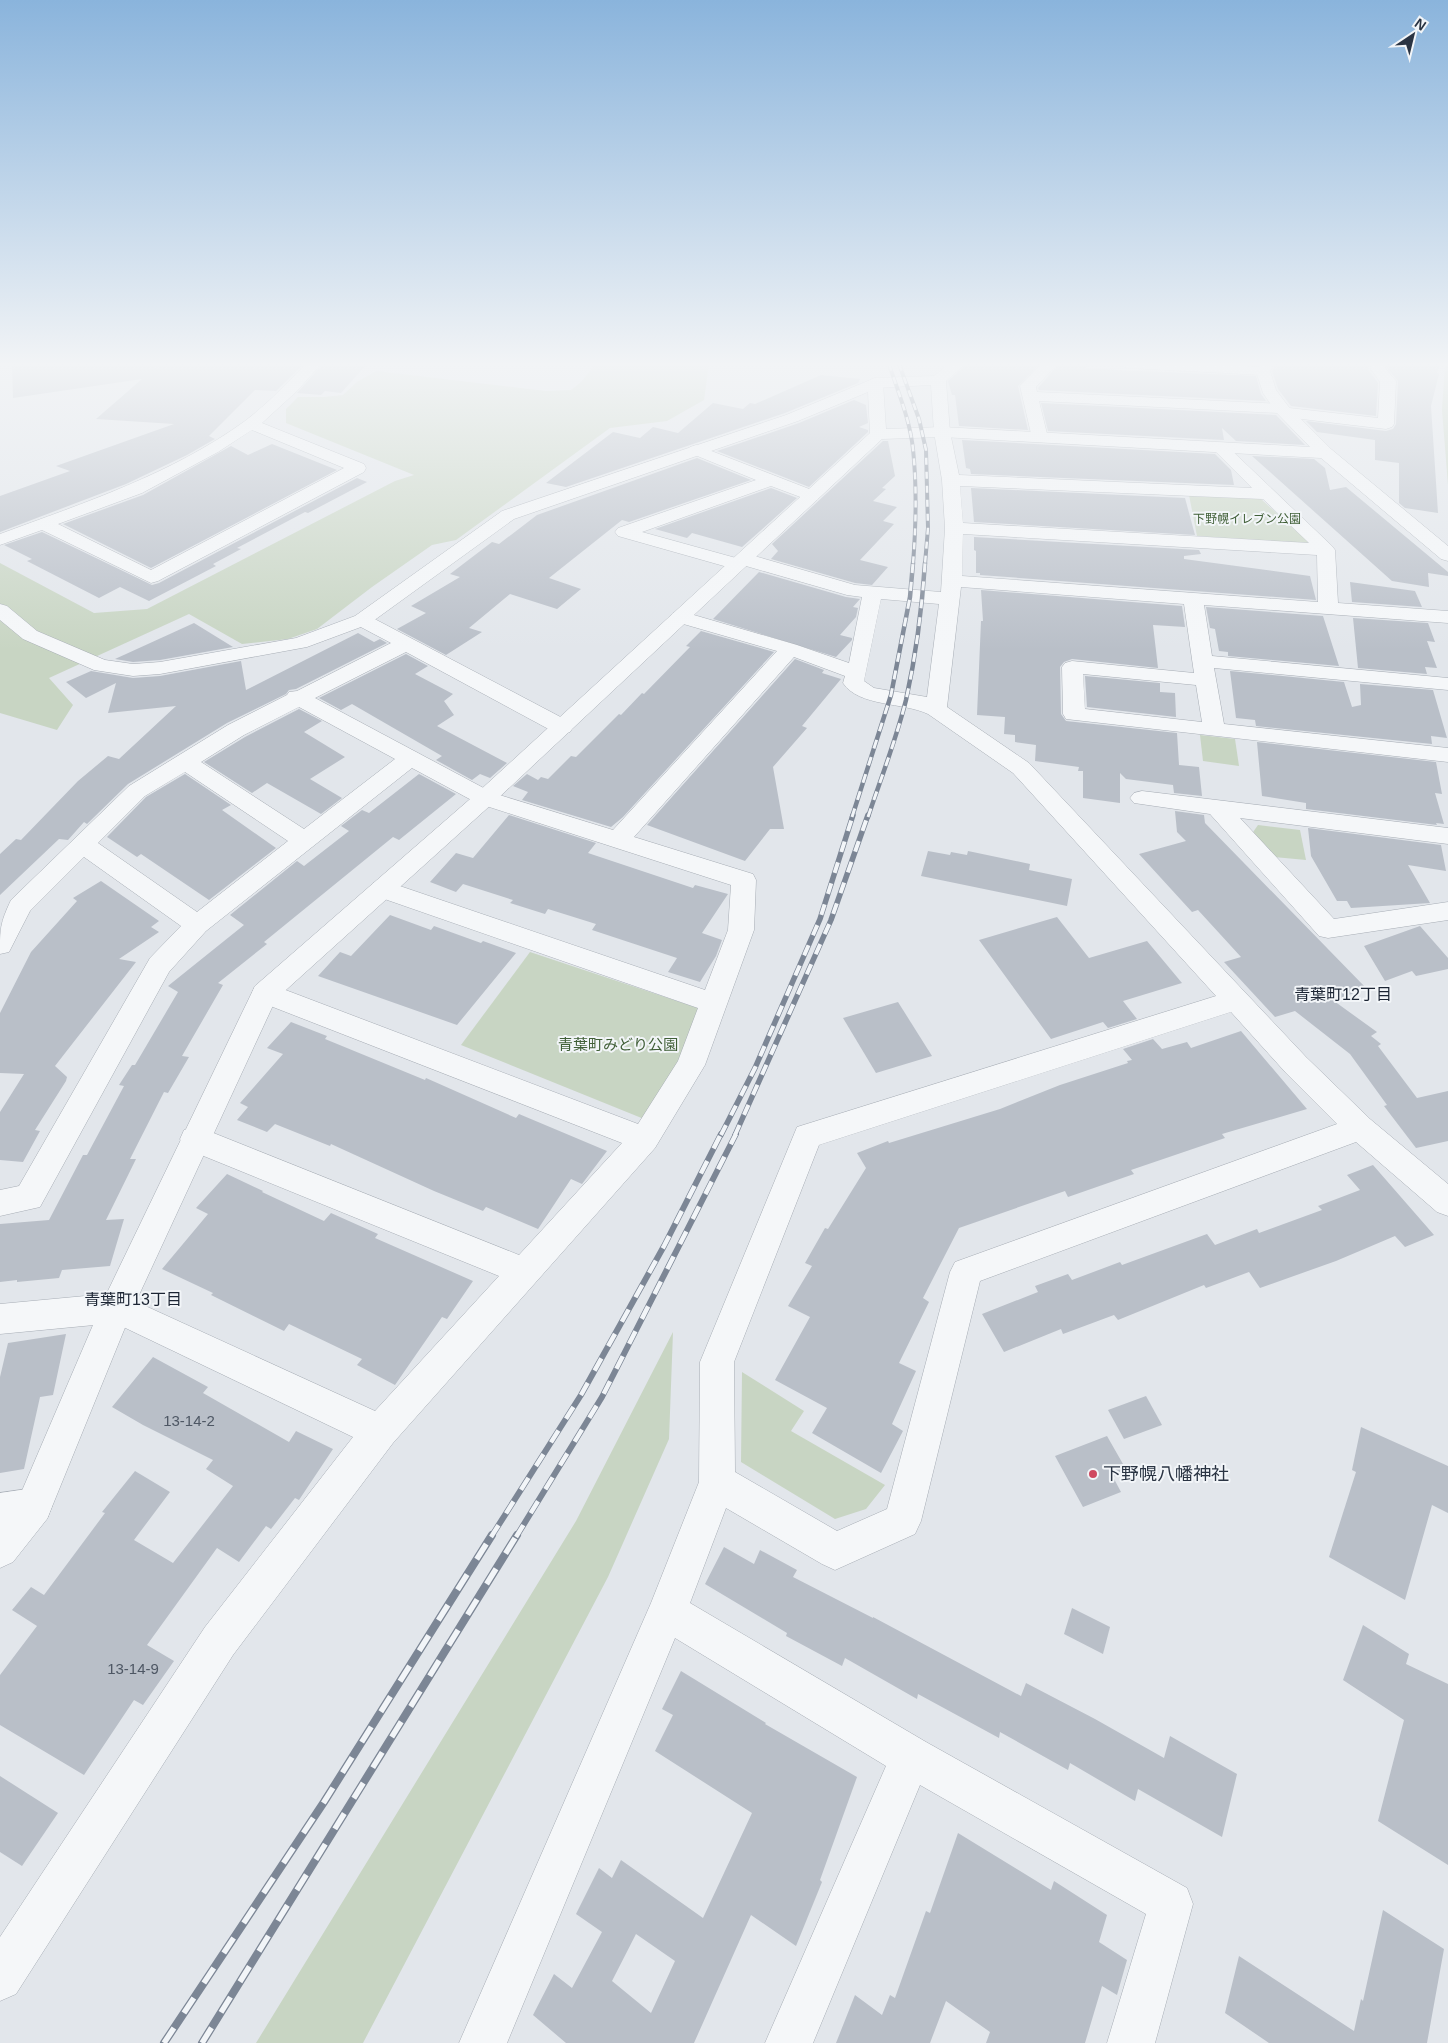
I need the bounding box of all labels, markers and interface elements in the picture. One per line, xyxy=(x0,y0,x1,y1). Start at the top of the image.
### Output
north arrow xyxy=(1388,10,1438,60)
text: N xyxy=(1412,15,1429,34)
park label: 下野幌イレブン公園 xyxy=(1193,512,1301,526)
district label: 青葉町12丁目 xyxy=(1294,986,1392,1003)
park label: 青葉町みどり公園 xyxy=(558,1036,678,1053)
district label: 青葉町13丁目 xyxy=(84,1291,182,1308)
house number: 13-14-2 xyxy=(163,1412,215,1429)
place label: 下野幌八幡神社 xyxy=(1103,1464,1229,1484)
marker: 下野幌八幡神社 xyxy=(1087,1468,1099,1480)
house number: 13-14-9 xyxy=(107,1660,159,1677)

